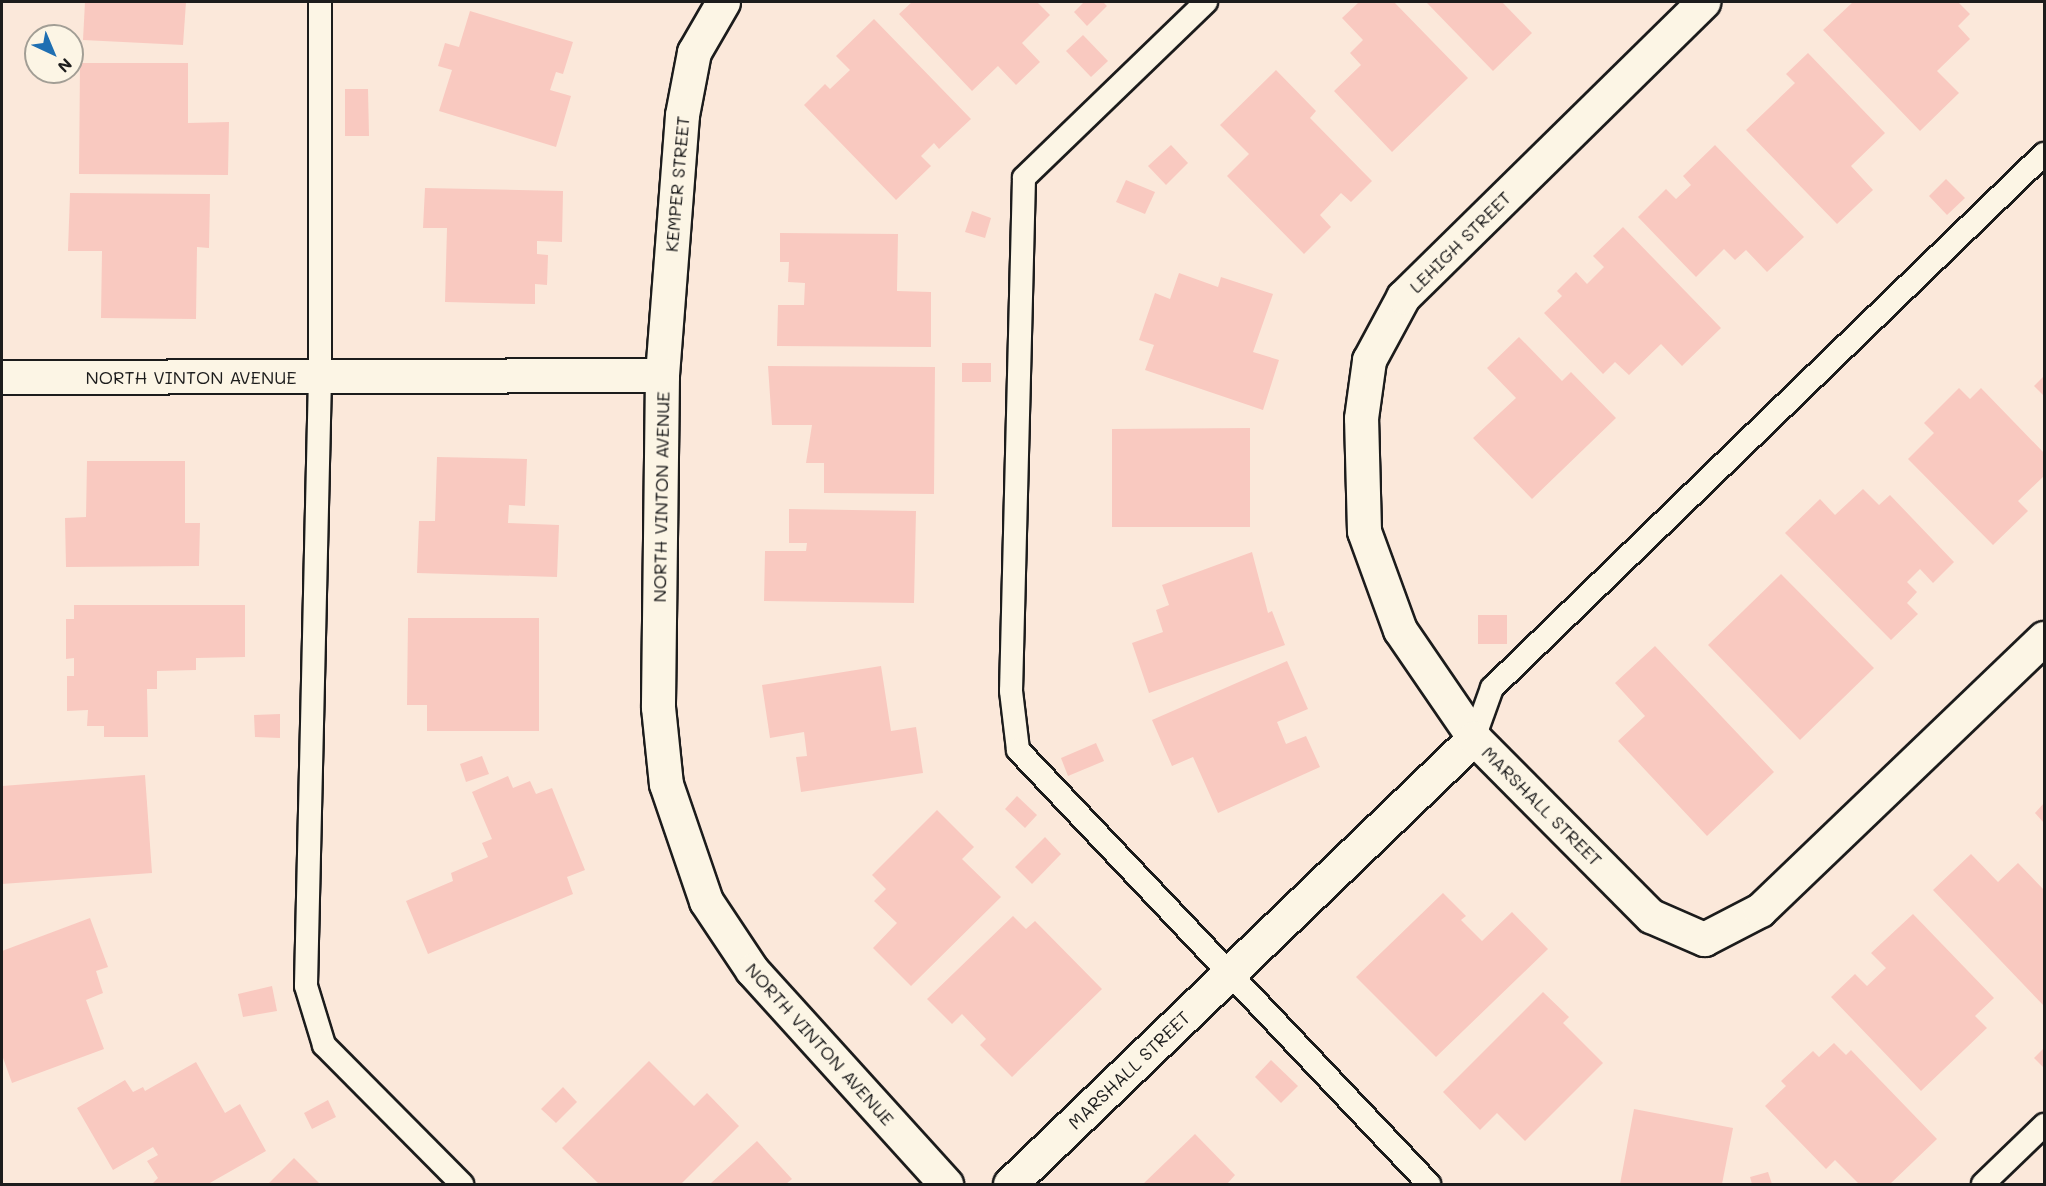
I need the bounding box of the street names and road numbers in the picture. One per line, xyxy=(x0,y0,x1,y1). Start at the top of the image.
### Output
street label: KEMPER STREET xyxy=(660,115,694,253)
street label: LEHIGH STREET xyxy=(1405,187,1515,297)
street label: NORTH VINTON AVENUE xyxy=(85,366,297,388)
street label: NORTH VINTON AVENUE xyxy=(648,391,674,603)
street label: MARSHALL STREET xyxy=(1478,742,1606,870)
street label: NORTH VINTON AVENUE xyxy=(741,958,899,1130)
street label: MARSHALL STREET xyxy=(1064,1006,1194,1134)

